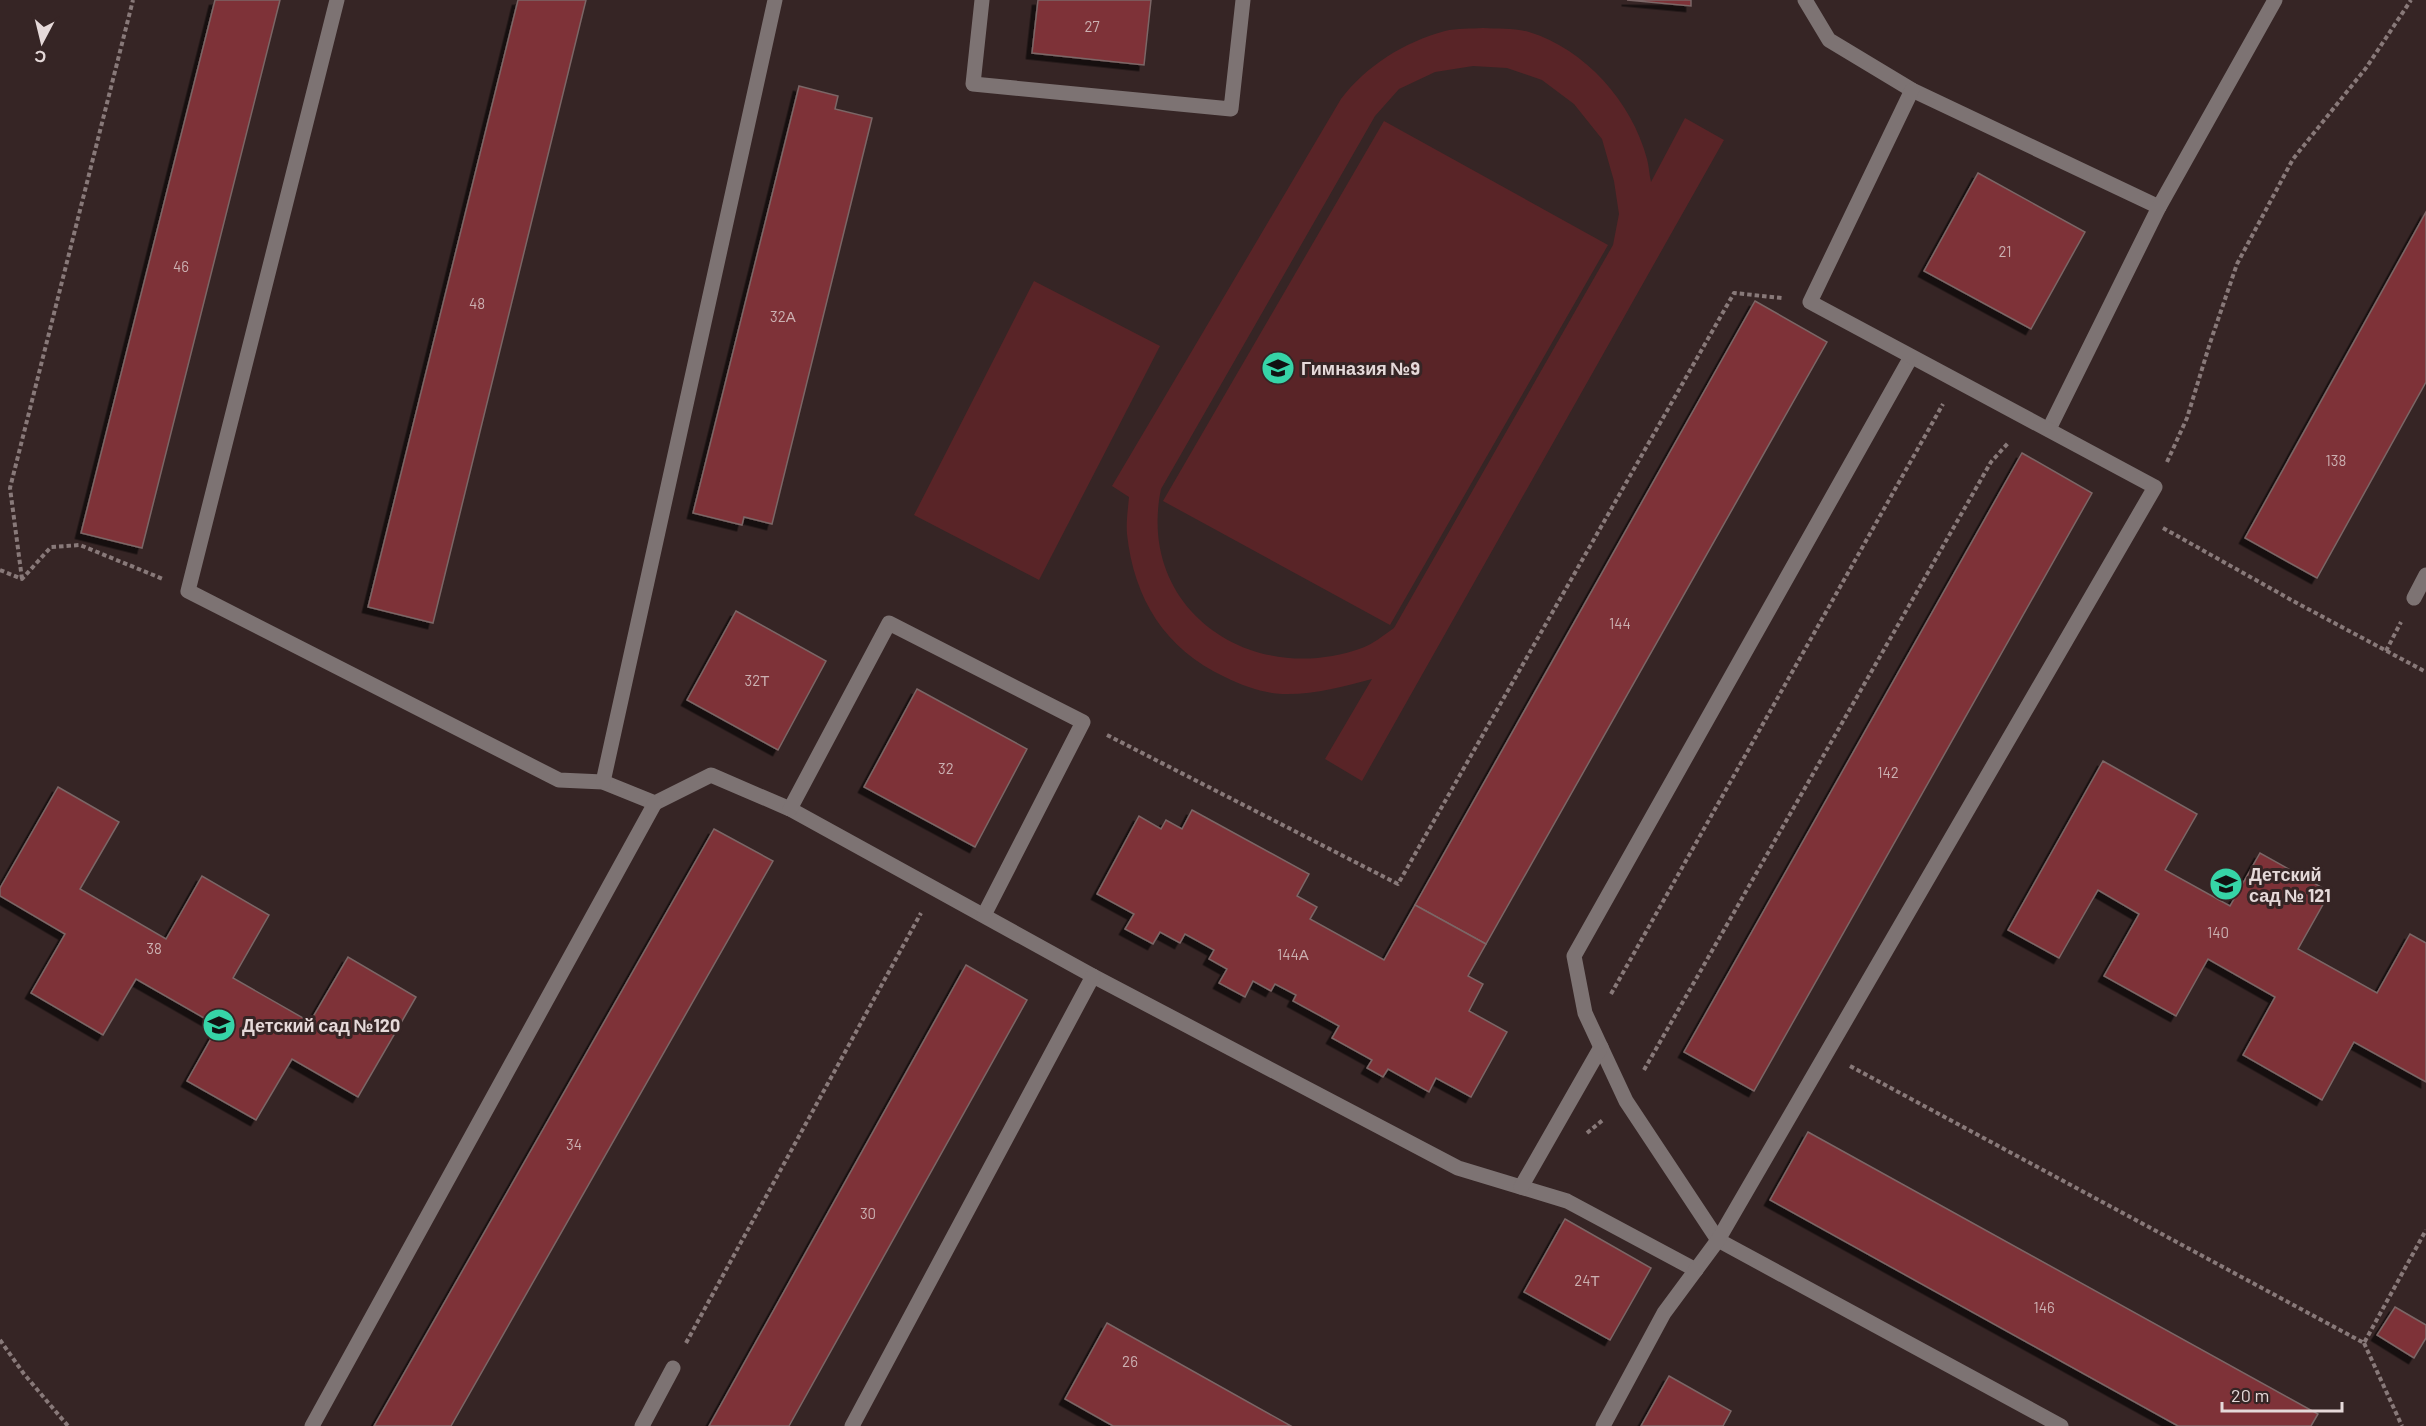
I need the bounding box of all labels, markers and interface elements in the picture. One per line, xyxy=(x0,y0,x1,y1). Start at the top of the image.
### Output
north arrow xyxy=(12,12,72,72)
house number: 27 xyxy=(1084,17,1100,35)
text: С xyxy=(33,47,47,68)
house number: 21 xyxy=(1998,242,2012,260)
house number: 46 xyxy=(173,257,189,275)
house number: 48 xyxy=(469,294,485,312)
house number: 32А xyxy=(770,307,796,325)
school or university icon: Гимназия №9 xyxy=(1260,350,1296,386)
place label: Гимназия №9 xyxy=(1301,357,1420,379)
house number: 138 xyxy=(2326,451,2346,469)
house number: 144 xyxy=(1609,614,1631,632)
house number: 32Т xyxy=(745,671,769,689)
house number: 32 xyxy=(938,759,954,777)
house number: 142 xyxy=(1877,763,1899,781)
place label: Детский сад № 121 xyxy=(2249,863,2331,906)
school or university icon: Детский сад № 121 xyxy=(2208,866,2244,902)
house number: 140 xyxy=(2207,923,2229,941)
house number: 38 xyxy=(146,939,162,957)
house number: 144А xyxy=(1277,945,1309,963)
school or university icon: Детский сад №120 xyxy=(201,1007,237,1043)
place label: Детский сад №120 xyxy=(242,1014,400,1036)
house number: 34 xyxy=(566,1135,582,1153)
house number: 30 xyxy=(860,1204,876,1222)
house number: 24Т xyxy=(1574,1271,1600,1289)
house number: 146 xyxy=(2033,1298,2055,1316)
house number: 26 xyxy=(1122,1352,1138,1370)
scale bar xyxy=(2222,1375,2342,1413)
text: 20 m xyxy=(2231,1384,2269,1406)

